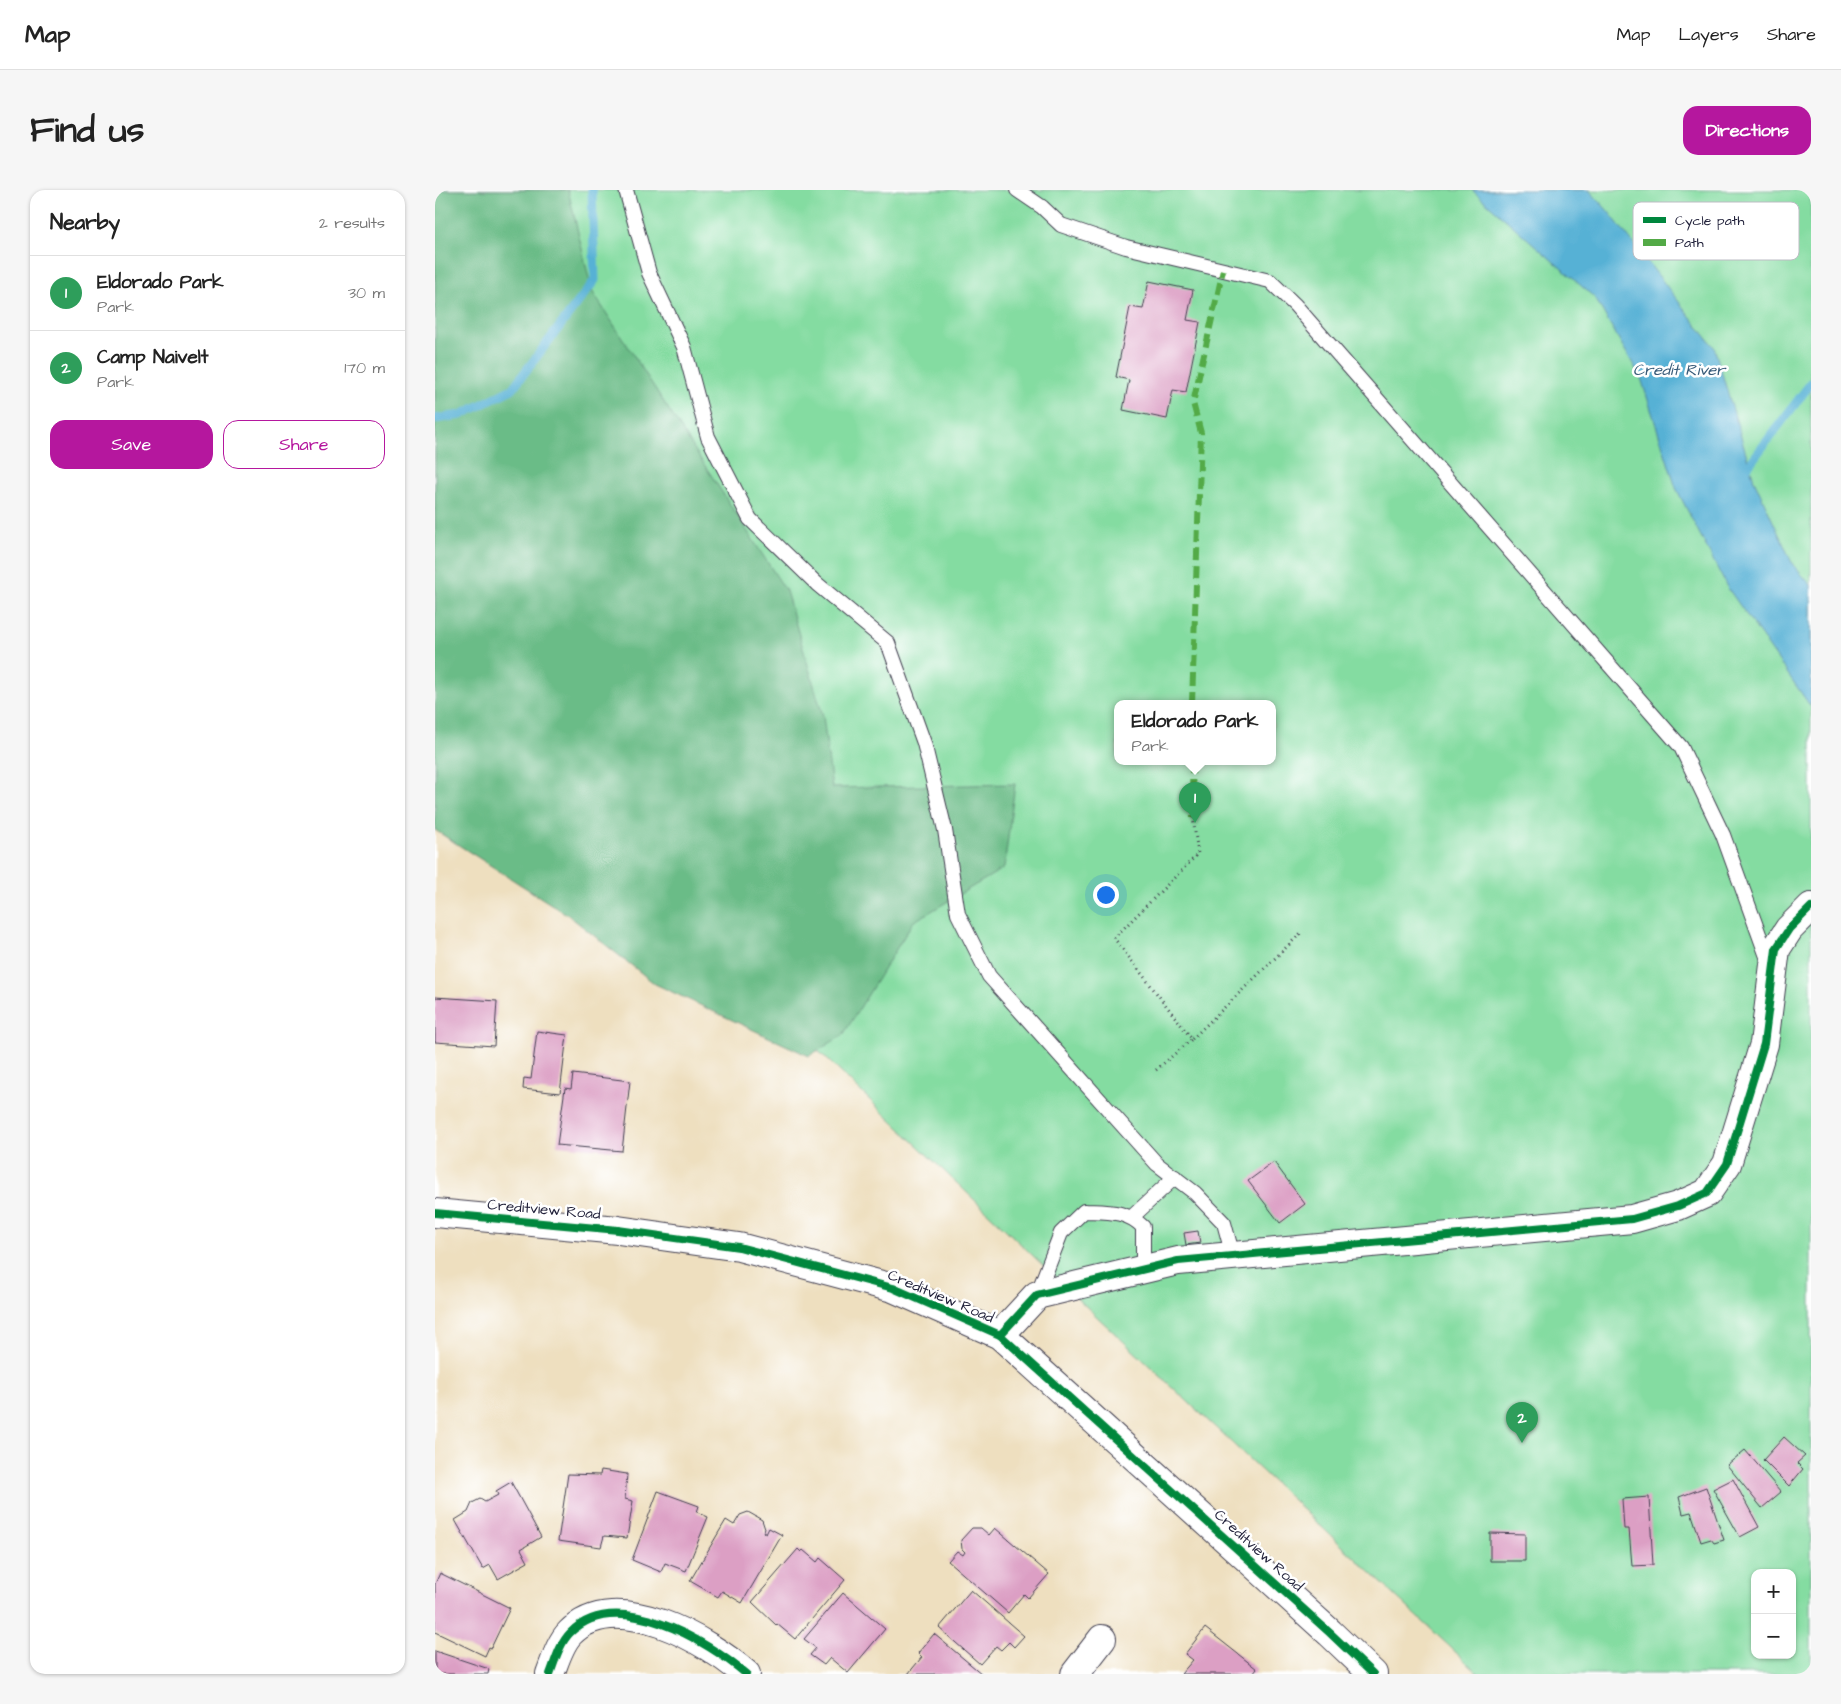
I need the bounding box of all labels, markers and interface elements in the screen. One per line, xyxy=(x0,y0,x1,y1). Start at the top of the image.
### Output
text: Map xyxy=(25,18,70,52)
text: Map xyxy=(1616,22,1650,47)
text: Layers xyxy=(1678,22,1739,47)
text: Share xyxy=(1767,22,1816,47)
text: Find us xyxy=(30,106,144,155)
button: Directions xyxy=(1683,106,1811,155)
legend xyxy=(1633,202,1799,260)
text: Nearby xyxy=(50,208,120,237)
text: Cycle path xyxy=(1675,211,1744,231)
text: 2 results xyxy=(319,212,385,234)
text: Path xyxy=(1675,233,1704,253)
text: Eldorado Park xyxy=(97,269,224,296)
text: 1 xyxy=(65,282,67,304)
text: 30 m xyxy=(348,282,385,304)
text: Park xyxy=(97,296,134,318)
text: Camp Naivelt xyxy=(97,344,208,371)
text: 2 xyxy=(61,357,71,379)
text: 170 m xyxy=(344,357,385,379)
water label: Credit River xyxy=(1633,359,1727,381)
text: Park xyxy=(97,371,134,393)
button: Save xyxy=(50,420,213,469)
button: Share xyxy=(223,420,385,469)
popup xyxy=(1114,700,1276,765)
text: Eldorado Park xyxy=(1132,708,1258,735)
text: Park xyxy=(1132,735,1169,757)
pin: 1 xyxy=(1179,782,1211,823)
your location xyxy=(1093,882,1119,908)
street label: Creditview Road xyxy=(486,1194,602,1225)
street label: Creditview Road xyxy=(884,1265,998,1328)
pin: 2 xyxy=(1506,1402,1538,1443)
street label: Creditview Road xyxy=(1209,1504,1308,1596)
map controls xyxy=(1751,1569,1796,1659)
button: + xyxy=(1751,1569,1796,1614)
button: − xyxy=(1751,1614,1796,1659)

